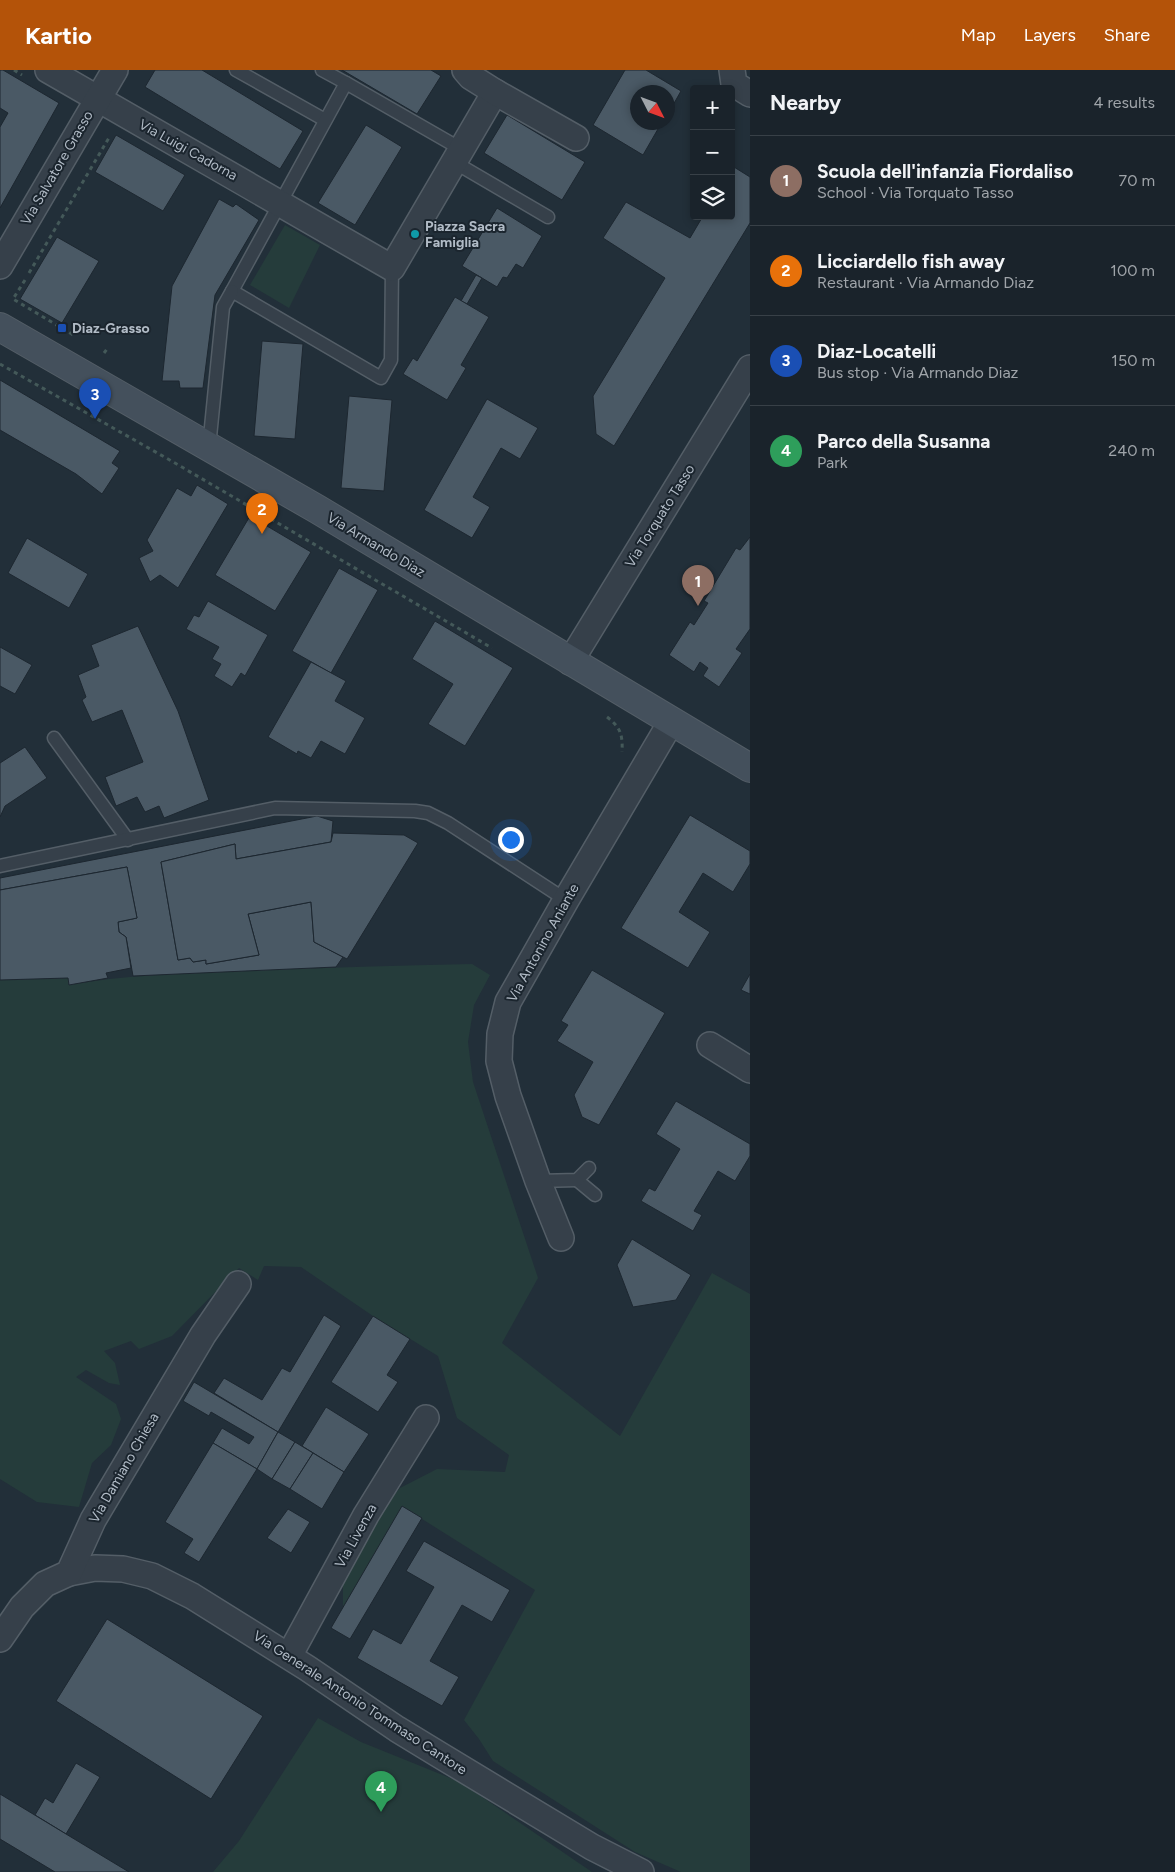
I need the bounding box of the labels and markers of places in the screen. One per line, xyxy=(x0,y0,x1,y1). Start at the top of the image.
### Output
place label: Piazza Sacra Famiglia xyxy=(425,218,505,251)
marker: Piazza Sacra Famiglia xyxy=(409,228,421,240)
place label: Diaz-Grasso xyxy=(72,320,150,337)
marker: Diaz-Grasso xyxy=(56,322,68,334)
pin: 3 xyxy=(79,378,111,419)
pin: 2 xyxy=(246,493,278,534)
pin: 1 xyxy=(682,565,714,606)
pin: 4 xyxy=(365,1771,397,1812)

